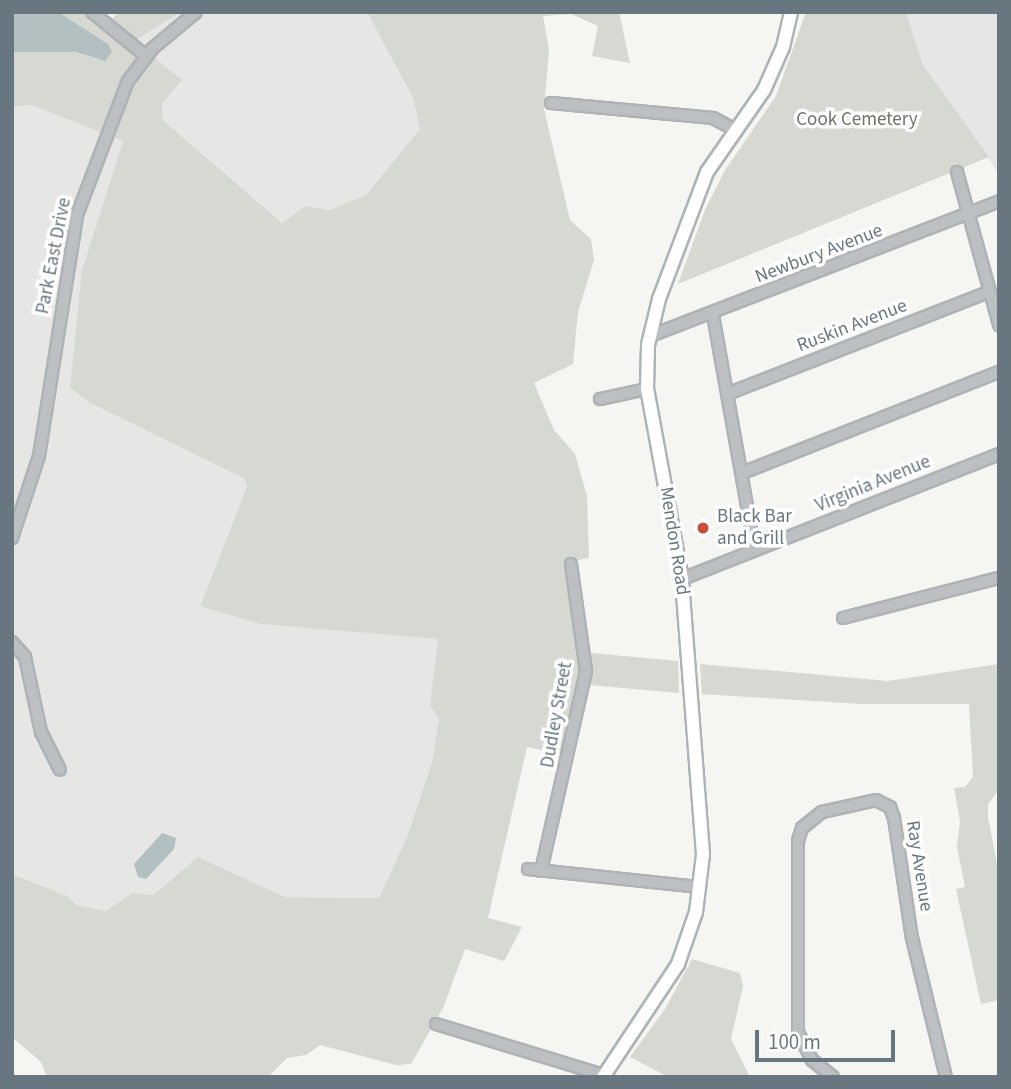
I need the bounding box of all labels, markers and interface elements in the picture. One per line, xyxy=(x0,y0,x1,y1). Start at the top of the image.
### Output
park label: Cook Cemetery xyxy=(796,109,918,131)
street label: Park East Drive xyxy=(32,196,76,316)
street label: Newbury Avenue xyxy=(752,219,886,289)
street label: Ruskin Avenue xyxy=(794,295,910,357)
street label: Virginia Avenue xyxy=(812,451,934,517)
street label: Mendon Road xyxy=(654,485,694,597)
place label: Black Bar and Grill xyxy=(717,506,792,550)
marker: Black Bar and Grill xyxy=(695,520,711,536)
street label: Dudley Street xyxy=(536,660,578,770)
street label: Ray Avenue xyxy=(901,819,937,913)
scale bar xyxy=(759,1016,899,1060)
text: 100 m xyxy=(768,1027,821,1057)

